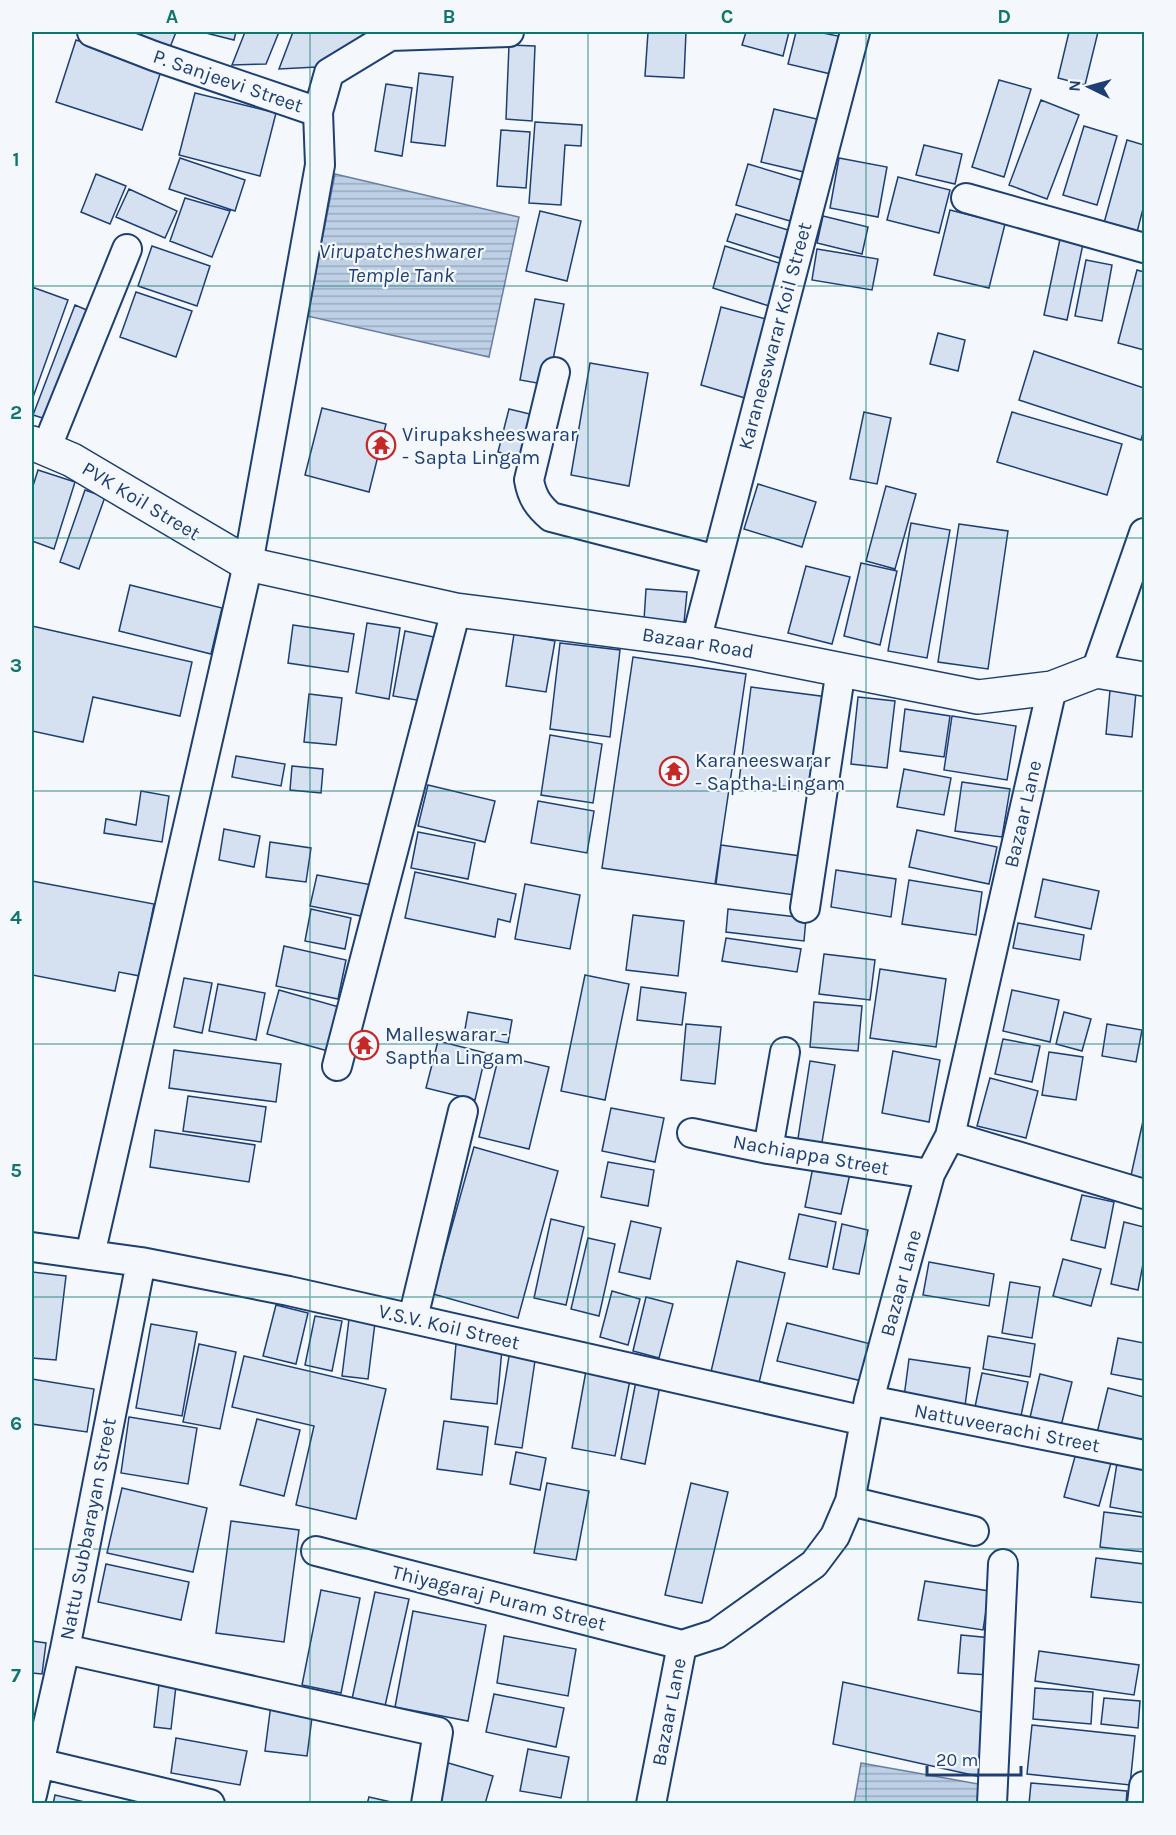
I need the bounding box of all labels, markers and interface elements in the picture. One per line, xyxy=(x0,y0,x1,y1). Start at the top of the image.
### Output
text: A xyxy=(166,5,179,28)
text: B xyxy=(443,5,455,28)
text: C xyxy=(721,5,733,28)
text: D xyxy=(997,5,1011,28)
street label: P. Sanjeevi Street xyxy=(150,45,306,118)
north arrow xyxy=(1059,57,1119,117)
text: N xyxy=(1065,79,1085,92)
text: 1 xyxy=(12,148,20,171)
street label: Karaneeswarar Koil Street xyxy=(734,219,817,452)
water label: Virupatcheshwarer Temple Tank xyxy=(319,239,484,287)
text: 2 xyxy=(10,401,22,424)
place label: Virupaksheeswarar - Sapta Lingam xyxy=(402,423,578,469)
temple icon: Virupaksheeswarar - Sapta Lingam xyxy=(365,429,397,461)
street label: PVK Koil Street xyxy=(78,457,205,545)
street label: Bazaar Road xyxy=(640,623,756,663)
text: 3 xyxy=(10,654,22,677)
place label: Karaneeswarar - Saptha Lingam xyxy=(695,749,845,795)
temple icon: Karaneeswarar - Saptha Lingam xyxy=(658,755,690,787)
street label: Bazaar Lane xyxy=(999,758,1047,870)
text: 4 xyxy=(10,906,22,929)
place label: Malleswarar - Saptha Lingam xyxy=(385,1023,524,1069)
temple icon: Malleswarar - Saptha Lingam xyxy=(348,1029,380,1061)
street label: Nachiappa Street xyxy=(731,1130,891,1180)
text: 5 xyxy=(10,1159,22,1182)
street label: Bazaar Lane xyxy=(876,1227,926,1339)
street label: V.S.V. Koil Street xyxy=(376,1300,522,1355)
street label: Nattuveerachi Street xyxy=(912,1399,1102,1457)
text: 6 xyxy=(10,1412,22,1435)
street label: Nattu Subbarayan Street xyxy=(55,1416,121,1642)
street label: Thiyagaraj Puram Street xyxy=(390,1560,609,1636)
street label: Bazaar Lane xyxy=(647,1656,691,1768)
text: 7 xyxy=(11,1664,21,1687)
scale bar xyxy=(927,1739,1022,1777)
text: 20 m xyxy=(936,1749,978,1771)

